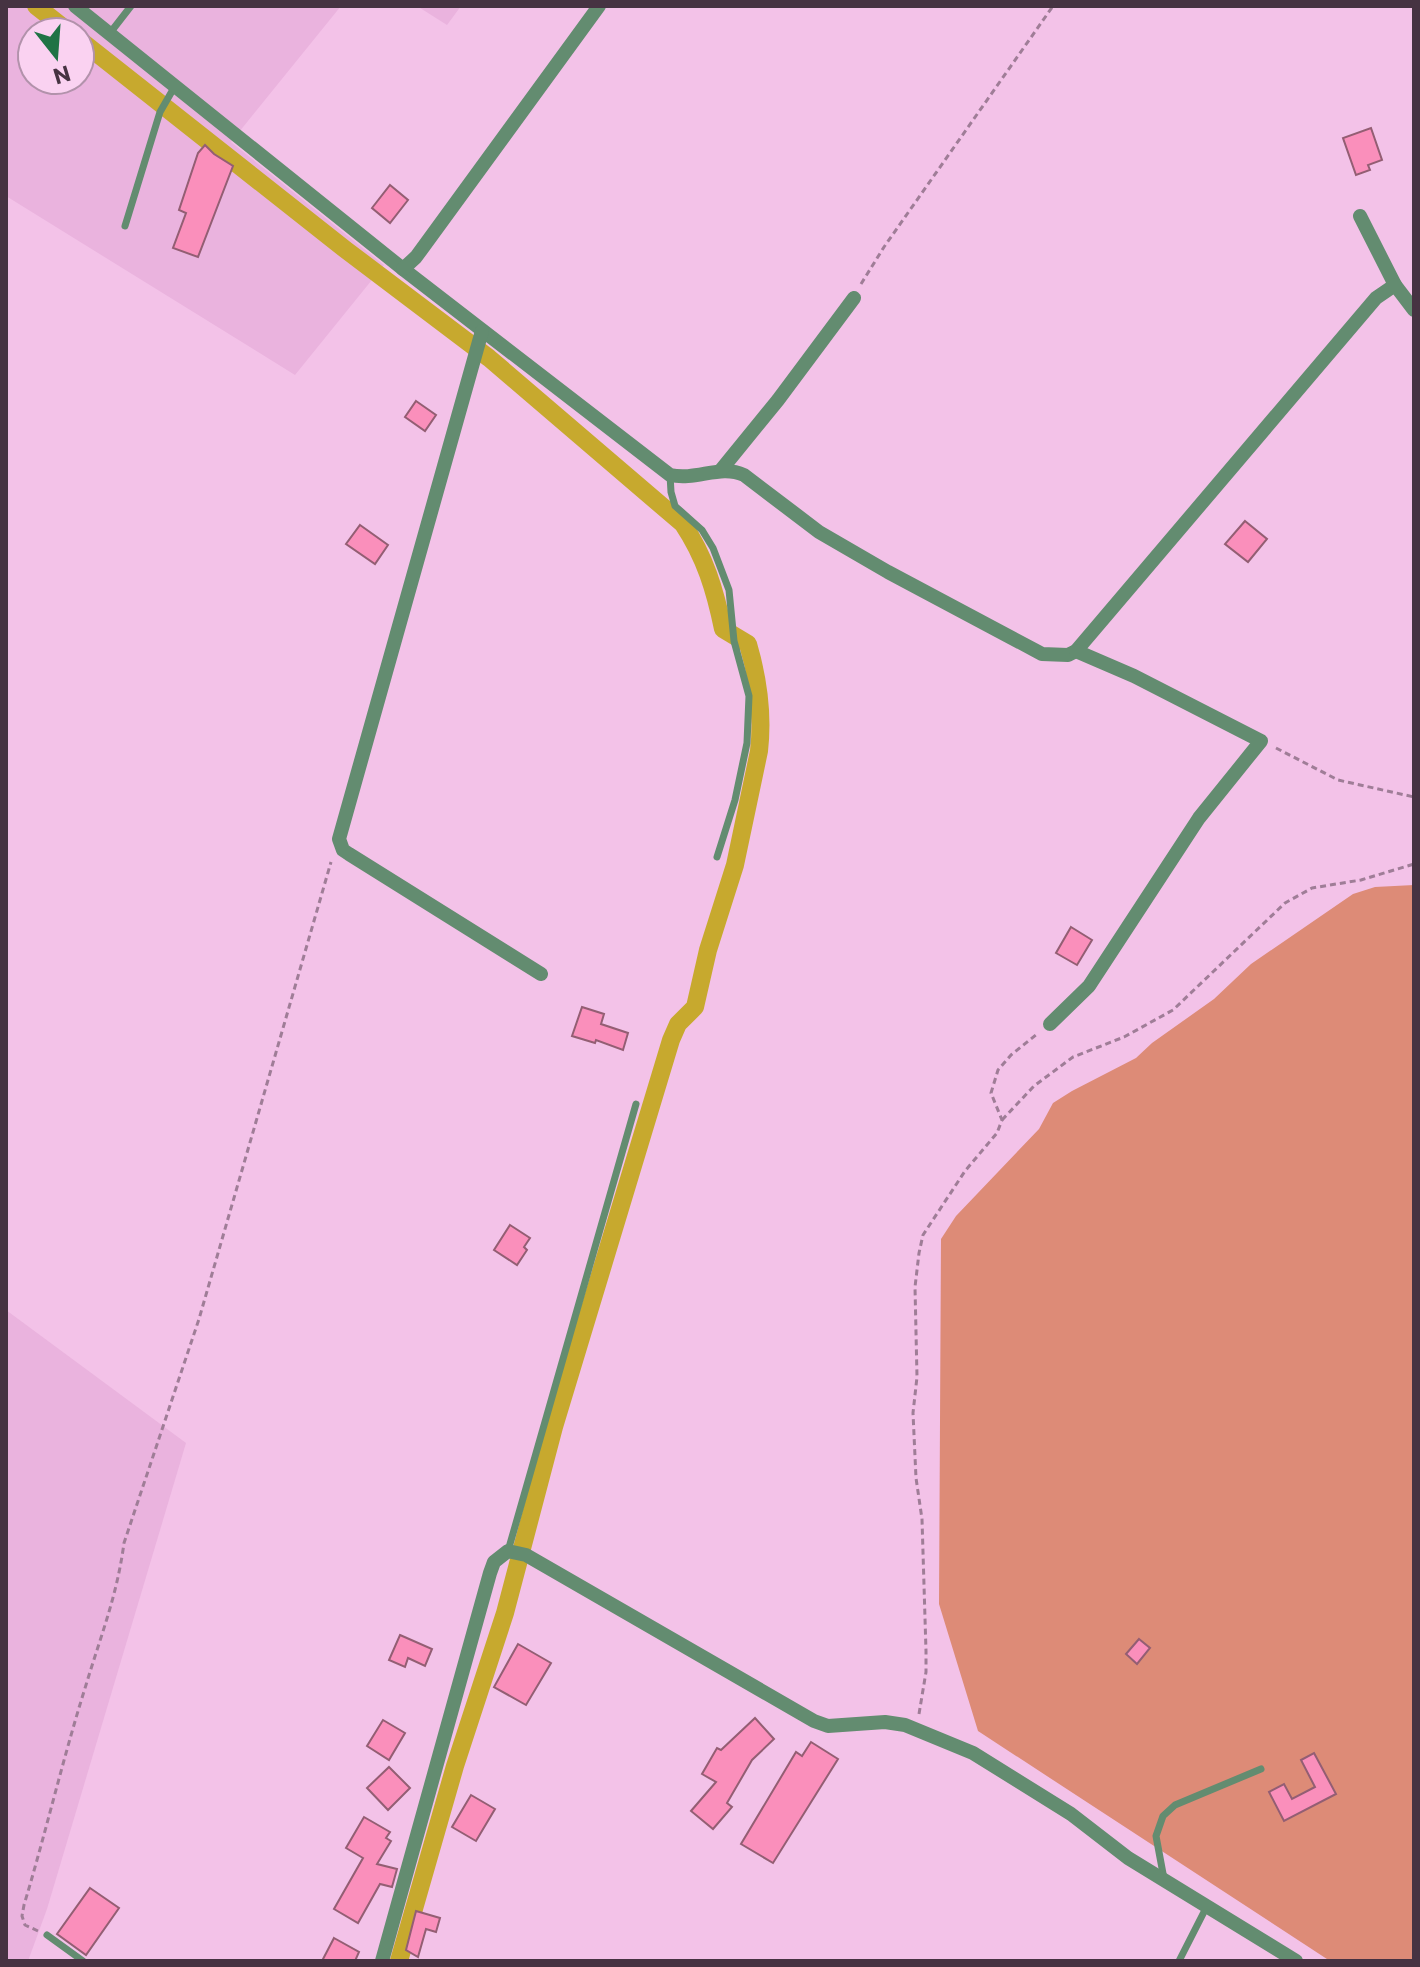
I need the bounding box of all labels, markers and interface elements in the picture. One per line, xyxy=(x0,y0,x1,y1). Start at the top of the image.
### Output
north arrow xyxy=(16,16,96,96)
text: N xyxy=(50,60,74,91)

